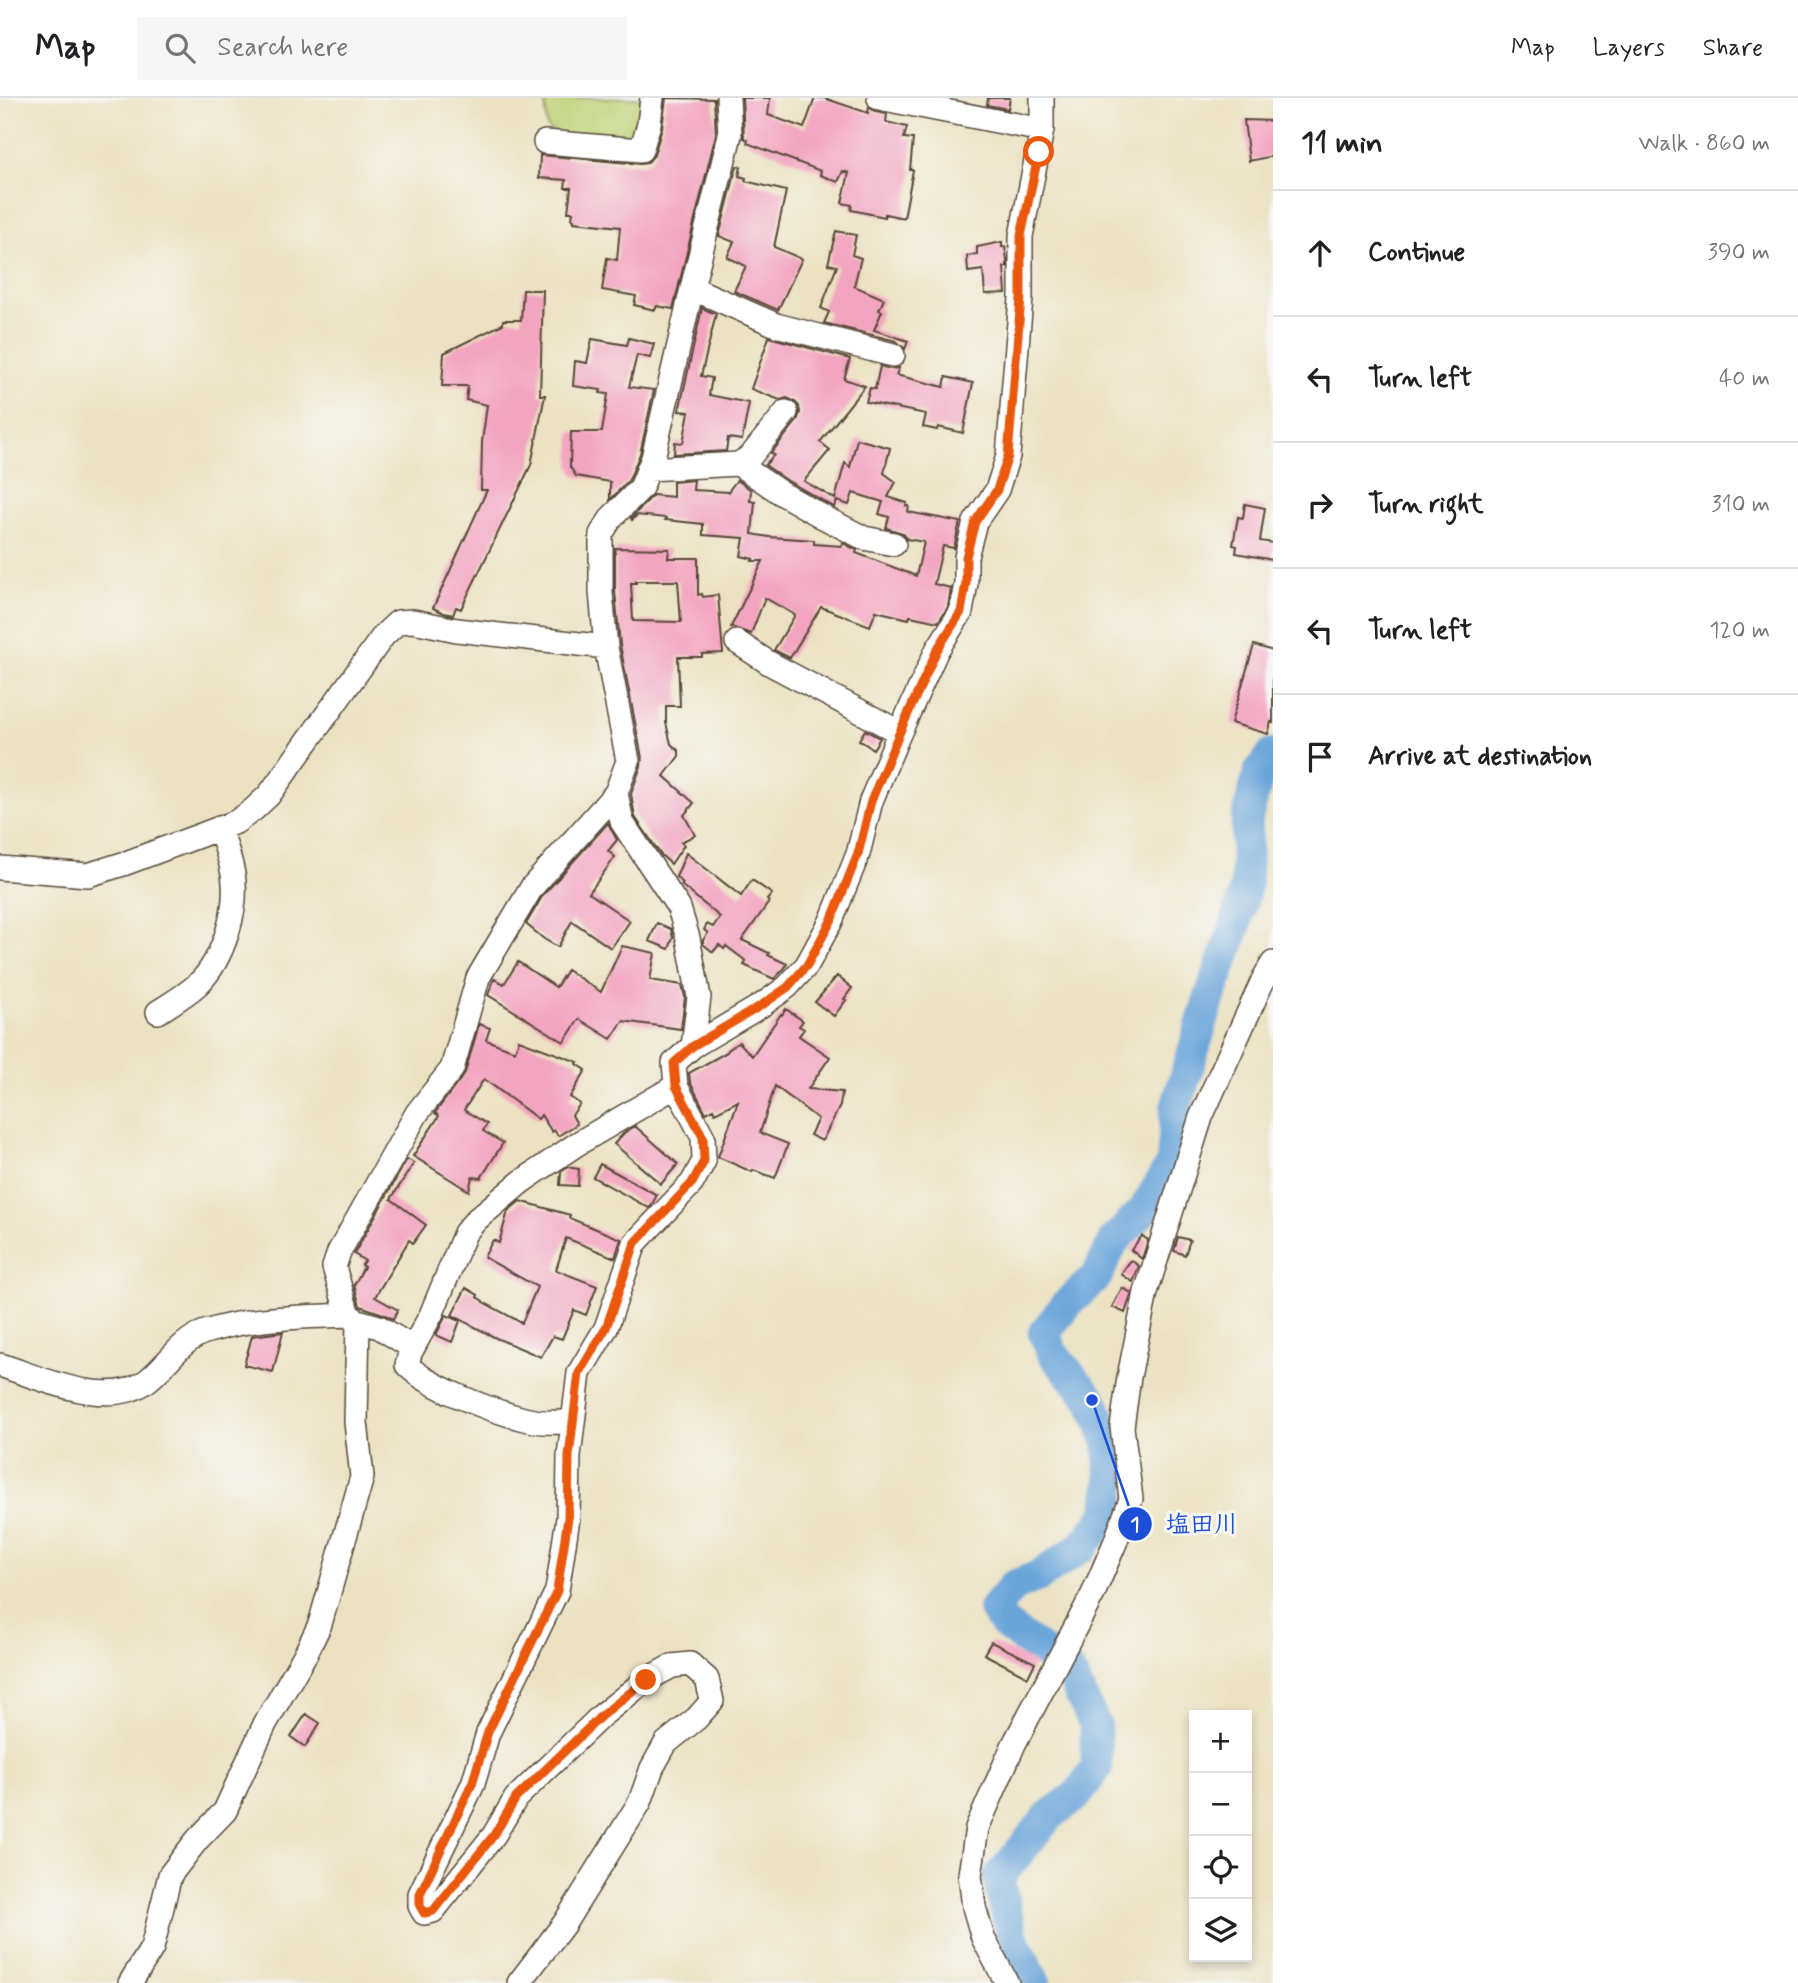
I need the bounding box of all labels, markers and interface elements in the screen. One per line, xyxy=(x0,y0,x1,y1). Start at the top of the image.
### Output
search box xyxy=(137,17,627,80)
text: Map xyxy=(35,26,95,70)
icon: search xyxy=(161,29,199,67)
text: Search here xyxy=(217,31,348,65)
text: Map xyxy=(1511,33,1555,64)
text: Layers xyxy=(1593,33,1665,64)
text: Share xyxy=(1703,33,1763,64)
text: 11 min xyxy=(1301,124,1383,163)
text: Walk · 860 m xyxy=(1639,129,1770,159)
route start xyxy=(1023,136,1054,167)
icon: ahead xyxy=(1301,234,1339,272)
text: Continue xyxy=(1368,236,1465,270)
text: 390 m xyxy=(1708,238,1770,268)
icon: left xyxy=(1301,360,1339,398)
text: Turn left xyxy=(1368,362,1472,396)
text: 40 m xyxy=(1719,364,1770,394)
icon: right xyxy=(1301,486,1339,524)
text: Turn right xyxy=(1368,488,1484,522)
text: 310 m xyxy=(1711,490,1770,520)
icon: left xyxy=(1301,612,1339,650)
text: Turn left xyxy=(1368,614,1472,648)
text: 120 m xyxy=(1709,616,1770,646)
icon: arrive xyxy=(1301,738,1339,776)
text: Arrive at destination xyxy=(1368,740,1592,774)
callout: 塩田川 xyxy=(1117,1502,1252,1547)
text: 塩田川 xyxy=(1166,1510,1238,1541)
text: 1 xyxy=(1130,1511,1140,1539)
route end xyxy=(630,1664,661,1695)
map controls xyxy=(1189,1710,1252,1962)
button: + xyxy=(1189,1710,1252,1773)
button: − xyxy=(1189,1773,1252,1836)
button: locate xyxy=(1189,1836,1252,1899)
button: layers xyxy=(1189,1899,1252,1962)

